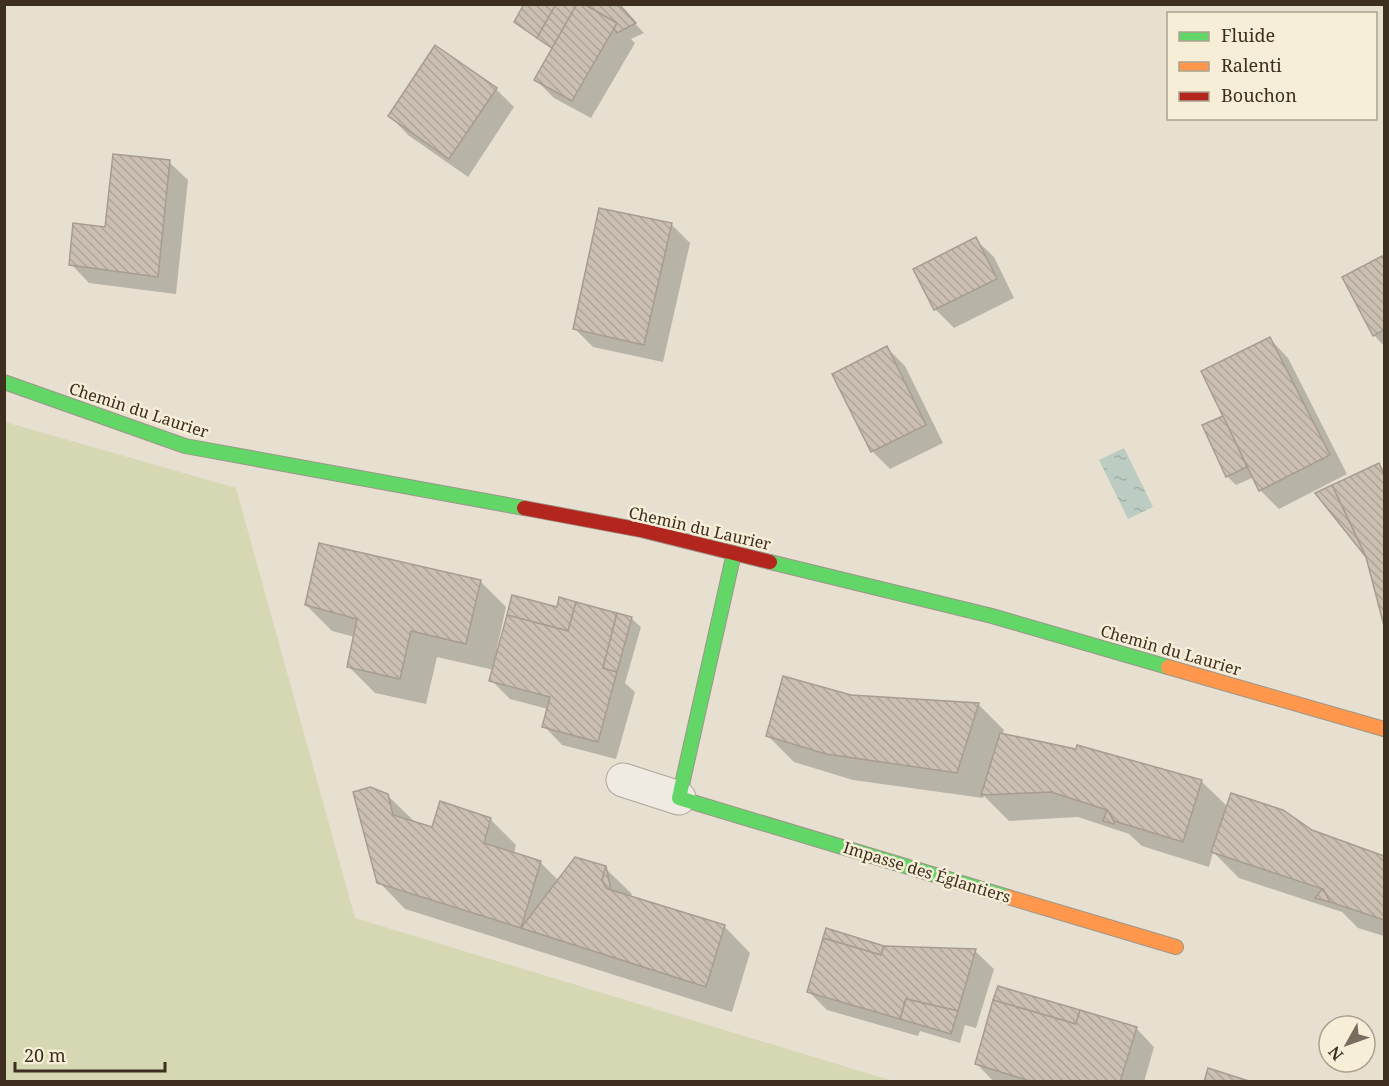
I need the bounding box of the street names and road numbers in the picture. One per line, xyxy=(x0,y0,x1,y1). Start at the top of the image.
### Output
street label: Chemin du Laurier xyxy=(67,377,212,443)
street label: Chemin du Laurier xyxy=(627,501,774,555)
street label: Chemin du Laurier xyxy=(1098,619,1244,681)
street label: Impasse des Églantiers xyxy=(841,836,1013,908)

